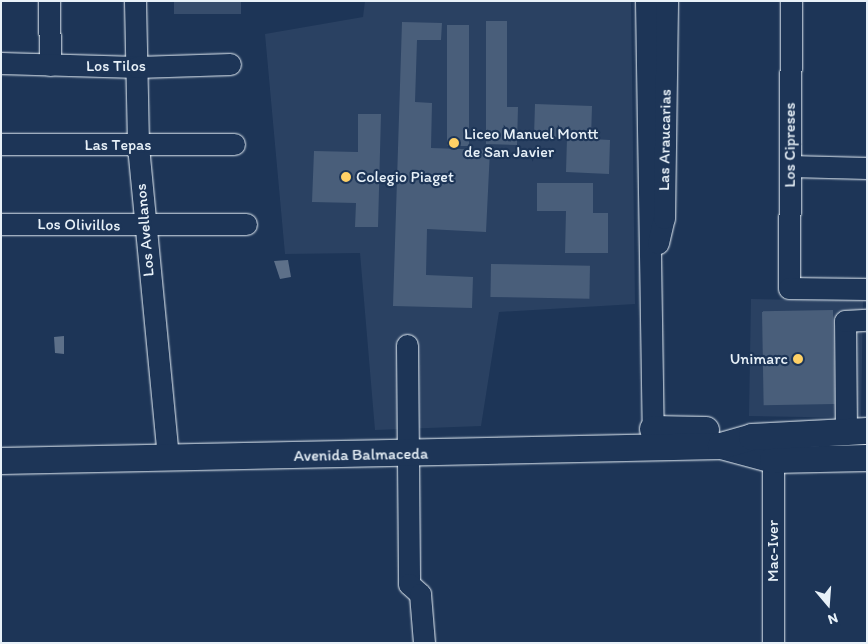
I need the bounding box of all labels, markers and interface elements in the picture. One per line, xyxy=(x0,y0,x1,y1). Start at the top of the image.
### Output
street label: Los Tilos xyxy=(86,56,146,76)
street label: Las Araucarias xyxy=(655,89,675,191)
street label: Los Cipreses xyxy=(780,102,800,188)
place label: Liceo Manuel Montt de San Javier xyxy=(464,124,599,162)
street label: Las Tepas xyxy=(85,135,151,155)
marker: Liceo Manuel Montt de San Javier xyxy=(448,137,460,149)
place label: Colegio Piaget xyxy=(356,167,454,187)
marker: Colegio Piaget xyxy=(340,171,352,183)
street label: Los Avellanos xyxy=(131,183,159,277)
street label: Los Olivillos xyxy=(37,215,121,235)
place label: Unimarc xyxy=(730,349,788,369)
marker: Unimarc xyxy=(792,353,804,365)
street label: Avenida Balmaceda xyxy=(294,444,428,466)
street label: Mac-Iver xyxy=(763,520,783,582)
north arrow xyxy=(803,579,853,629)
text: N xyxy=(826,609,840,628)

